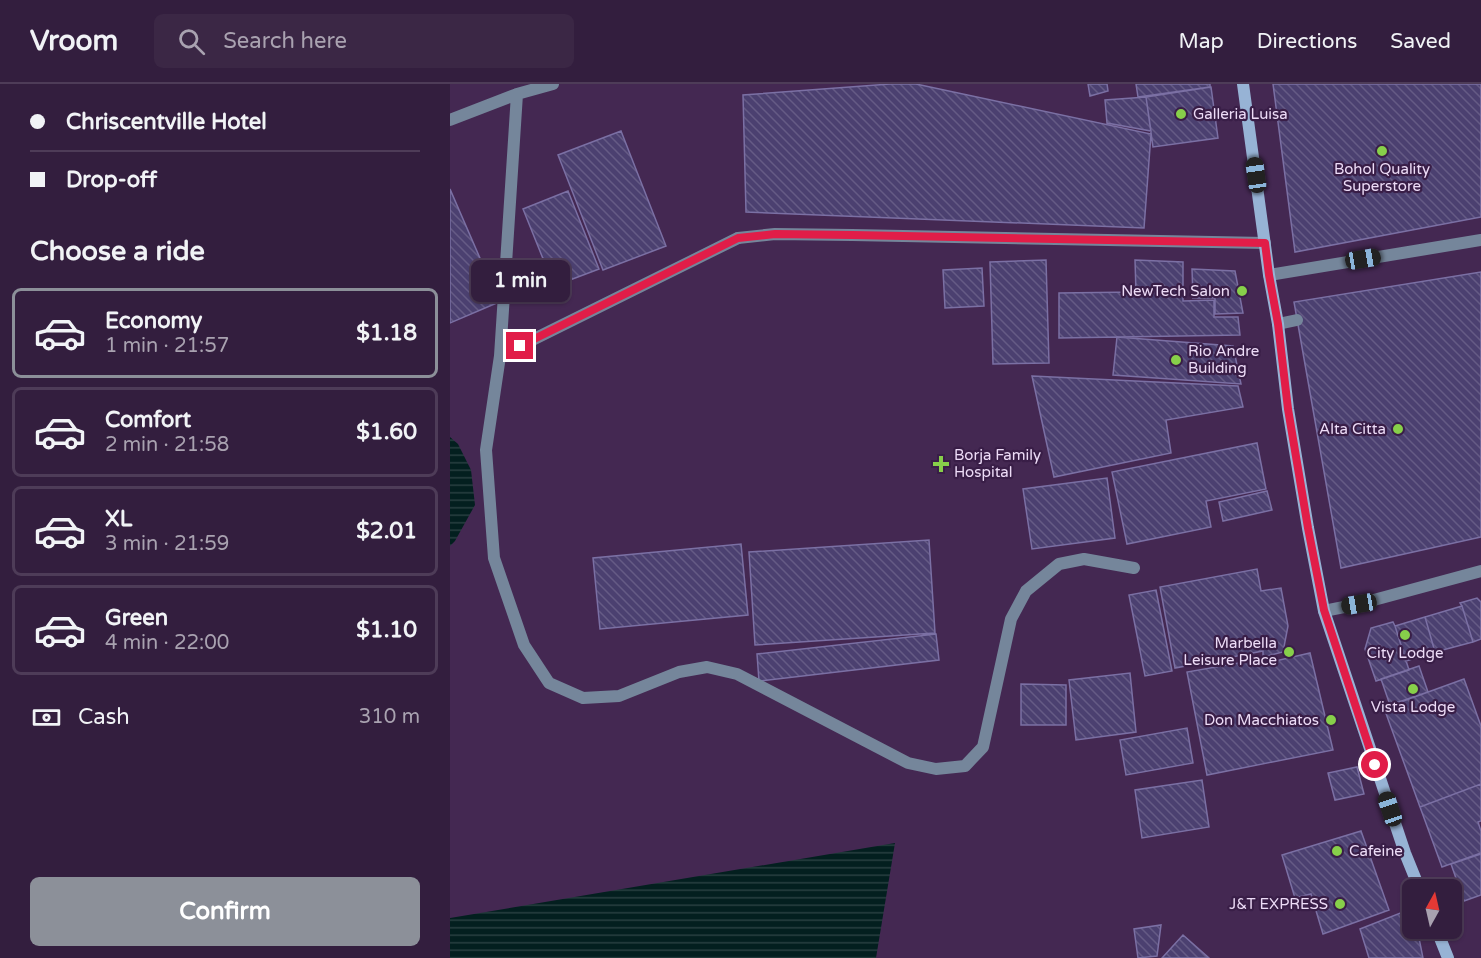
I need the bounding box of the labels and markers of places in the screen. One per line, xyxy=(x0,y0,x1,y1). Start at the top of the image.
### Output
place label: Galleria Luisa xyxy=(1193,105,1288,123)
marker: Galleria Luisa xyxy=(1174,107,1188,121)
marker: Bohol Quality Superstore xyxy=(1375,144,1389,158)
place label: Bohol Quality Superstore xyxy=(1334,160,1430,195)
place label: NewTech Salon xyxy=(1121,282,1230,300)
marker: NewTech Salon xyxy=(1235,284,1249,298)
place label: Rio Andre Building xyxy=(1188,342,1259,377)
marker: Rio Andre Building xyxy=(1169,353,1183,367)
place label: Alta Citta xyxy=(1319,420,1386,438)
marker: Alta Citta xyxy=(1391,422,1405,436)
place label: Borja Family Hospital xyxy=(954,446,1041,481)
marker: Borja Family Hospital xyxy=(932,455,950,473)
marker: City Lodge xyxy=(1398,628,1412,642)
place label: Marbella Leisure Place xyxy=(1183,634,1277,669)
place label: City Lodge xyxy=(1367,644,1443,662)
marker: Marbella Leisure Place xyxy=(1282,645,1296,659)
marker: Vista Lodge xyxy=(1406,682,1420,696)
place label: Vista Lodge xyxy=(1371,698,1455,716)
place label: Don Macchiatos xyxy=(1204,711,1319,729)
marker: Don Macchiatos xyxy=(1324,713,1338,727)
place label: Cafeine xyxy=(1349,842,1403,860)
marker: Cafeine xyxy=(1330,844,1344,858)
place label: J&T EXPRESS xyxy=(1229,895,1328,913)
marker: J&T EXPRESS xyxy=(1333,897,1347,911)

